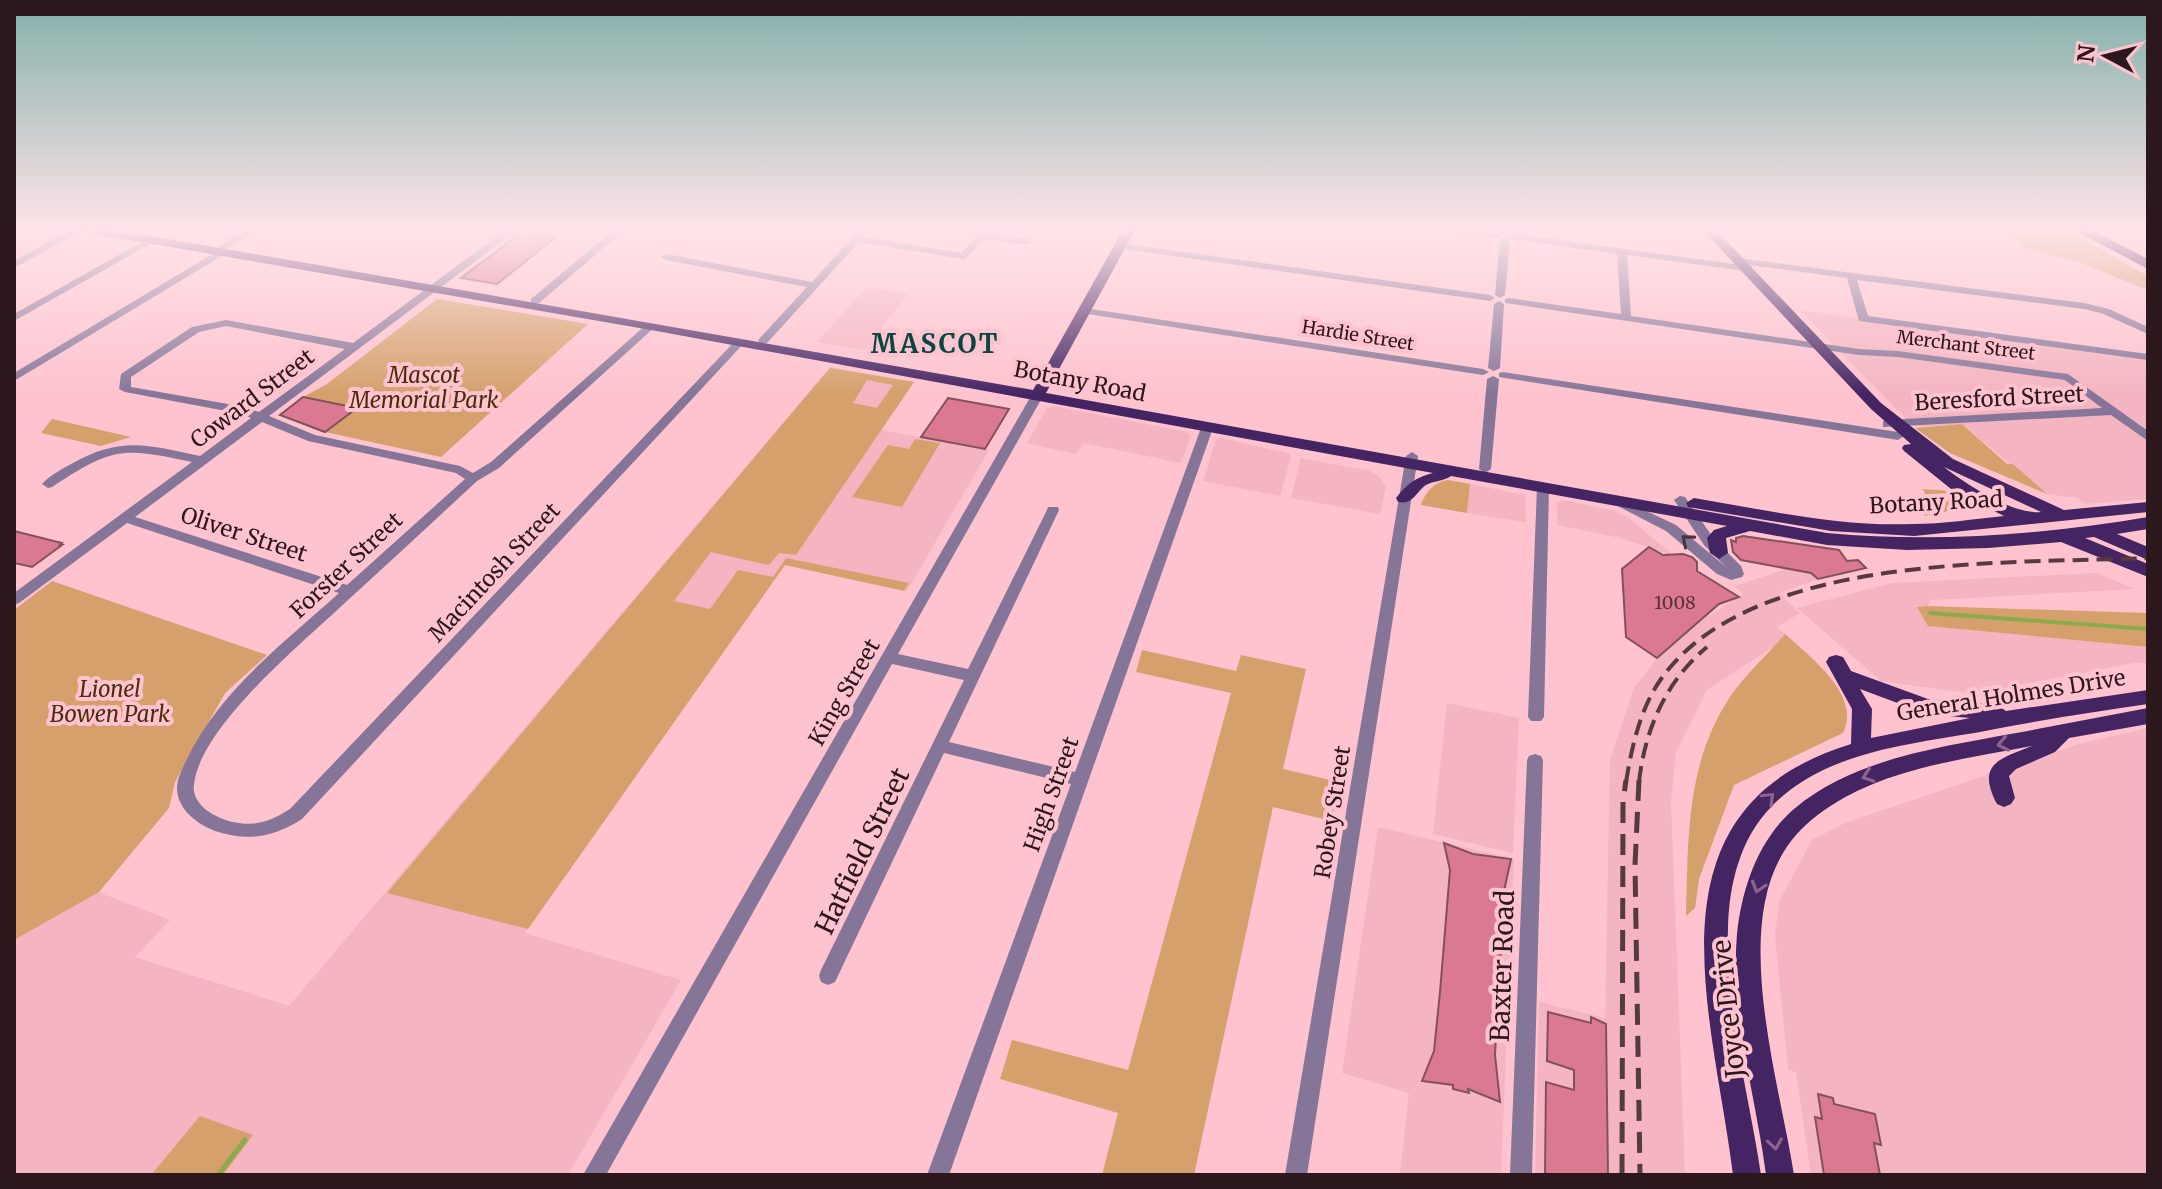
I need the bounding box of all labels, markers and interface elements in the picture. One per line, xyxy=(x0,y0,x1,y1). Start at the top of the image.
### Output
north arrow xyxy=(2066,16,2146,96)
text: N xyxy=(2071,43,2101,64)
street label: Hardie Street xyxy=(1300,315,1416,355)
street label: Merchant Street xyxy=(1895,325,2037,365)
district label: MASCOT xyxy=(871,327,999,360)
street label: Coward Street xyxy=(185,342,320,454)
street label: Botany Road xyxy=(1012,354,1148,408)
park label: Mascot Memorial Park xyxy=(349,361,498,414)
street label: Beresford Street xyxy=(1913,380,2085,416)
street label: Botany Road xyxy=(1868,485,2004,519)
street label: Macintosh Street xyxy=(422,496,566,647)
street label: Oliver Street xyxy=(177,500,311,568)
street label: Forster Street xyxy=(284,506,408,624)
one-way arrow xyxy=(1681,535,1696,550)
house number: 1008 xyxy=(1654,591,1696,614)
street label: King Street xyxy=(802,633,886,750)
street label: General Holmes Drive xyxy=(1895,663,2127,727)
park label: Lionel Bowen Park xyxy=(50,675,170,728)
street label: High Street xyxy=(1017,732,1085,855)
one-way arrow xyxy=(1996,734,2010,751)
street label: Robey Street xyxy=(1308,743,1356,880)
street label: Hatfield Street xyxy=(807,762,917,940)
one-way arrow xyxy=(1862,766,1876,782)
one-way arrow xyxy=(1760,792,1774,807)
one-way arrow xyxy=(1751,879,1767,893)
street label: Baxter Road xyxy=(1483,889,1521,1042)
street label: Joyce Drive xyxy=(1704,938,1752,1081)
one-way arrow xyxy=(1766,1137,1783,1151)

